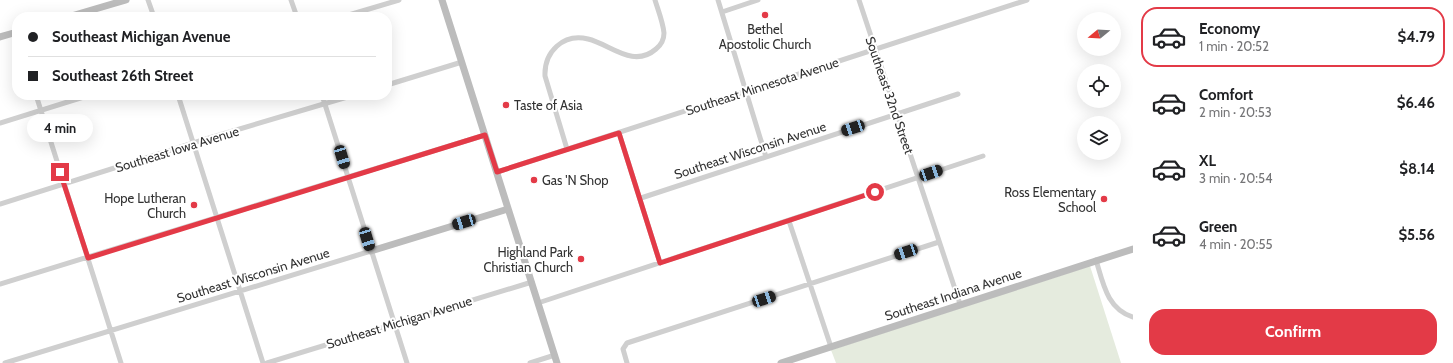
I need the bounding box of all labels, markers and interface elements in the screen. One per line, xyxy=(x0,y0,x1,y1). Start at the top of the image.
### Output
marker: Bethel Apostolic Church xyxy=(760,10,770,20)
north arrow xyxy=(1077,12,1121,56)
map controls xyxy=(1077,12,1121,160)
icon: car xyxy=(1151,19,1187,55)
text: Economy xyxy=(1199,20,1260,38)
place label: Bethel Apostolic Church xyxy=(719,21,811,52)
text: Southeast Michigan Avenue xyxy=(52,28,230,46)
text: $4.79 xyxy=(1398,28,1435,46)
street label: Southeast 32nd Street xyxy=(862,34,918,156)
text: 1 min · 20:52 xyxy=(1199,38,1269,54)
street label: Southeast Minnesota Avenue xyxy=(683,54,841,118)
button: locate xyxy=(1077,64,1121,108)
text: Southeast 26th Street xyxy=(52,67,193,85)
icon: car xyxy=(1151,85,1187,121)
text: Comfort xyxy=(1199,86,1253,104)
text: $6.46 xyxy=(1397,94,1435,112)
place label: Taste of Asia xyxy=(514,97,583,113)
marker: Taste of Asia xyxy=(501,100,511,110)
text: 2 min · 20:53 xyxy=(1199,104,1272,120)
callout: 4 min xyxy=(27,114,93,142)
button: layers xyxy=(1077,116,1121,160)
street label: Southeast Wisconsin Avenue xyxy=(672,118,828,182)
car xyxy=(840,119,866,137)
text: 4 min xyxy=(44,120,76,136)
street label: Southeast Iowa Avenue xyxy=(113,122,241,175)
car xyxy=(333,144,351,170)
icon: car xyxy=(1151,151,1187,187)
text: XL xyxy=(1199,152,1216,170)
text: $8.14 xyxy=(1399,160,1435,178)
route end xyxy=(51,163,69,181)
car xyxy=(918,163,944,183)
text: 3 min · 20:54 xyxy=(1199,170,1272,186)
place label: Gas 'N Shop xyxy=(542,172,609,188)
marker: Gas 'N Shop xyxy=(529,175,539,185)
route start xyxy=(866,183,884,201)
place label: Ross Elementary School xyxy=(1004,184,1096,215)
place label: Hope Lutheran Church xyxy=(104,190,186,221)
marker: Ross Elementary School xyxy=(1099,194,1109,204)
marker: Hope Lutheran Church xyxy=(189,200,199,210)
car xyxy=(451,213,477,231)
icon: car xyxy=(1151,217,1187,253)
text: Green xyxy=(1199,218,1237,236)
car xyxy=(358,226,376,252)
text: $5.56 xyxy=(1398,226,1435,244)
text: 4 min · 20:55 xyxy=(1199,236,1272,252)
car xyxy=(893,243,919,261)
street label: Southeast Wisconsin Avenue xyxy=(175,244,332,306)
place label: Highland Park Christian Church xyxy=(483,244,573,275)
marker: Highland Park Christian Church xyxy=(576,254,586,264)
street label: Southeast Indiana Avenue xyxy=(883,264,1024,324)
car xyxy=(751,290,777,308)
street label: Southeast Michigan Avenue xyxy=(324,292,474,352)
button: Confirm xyxy=(1149,309,1437,355)

